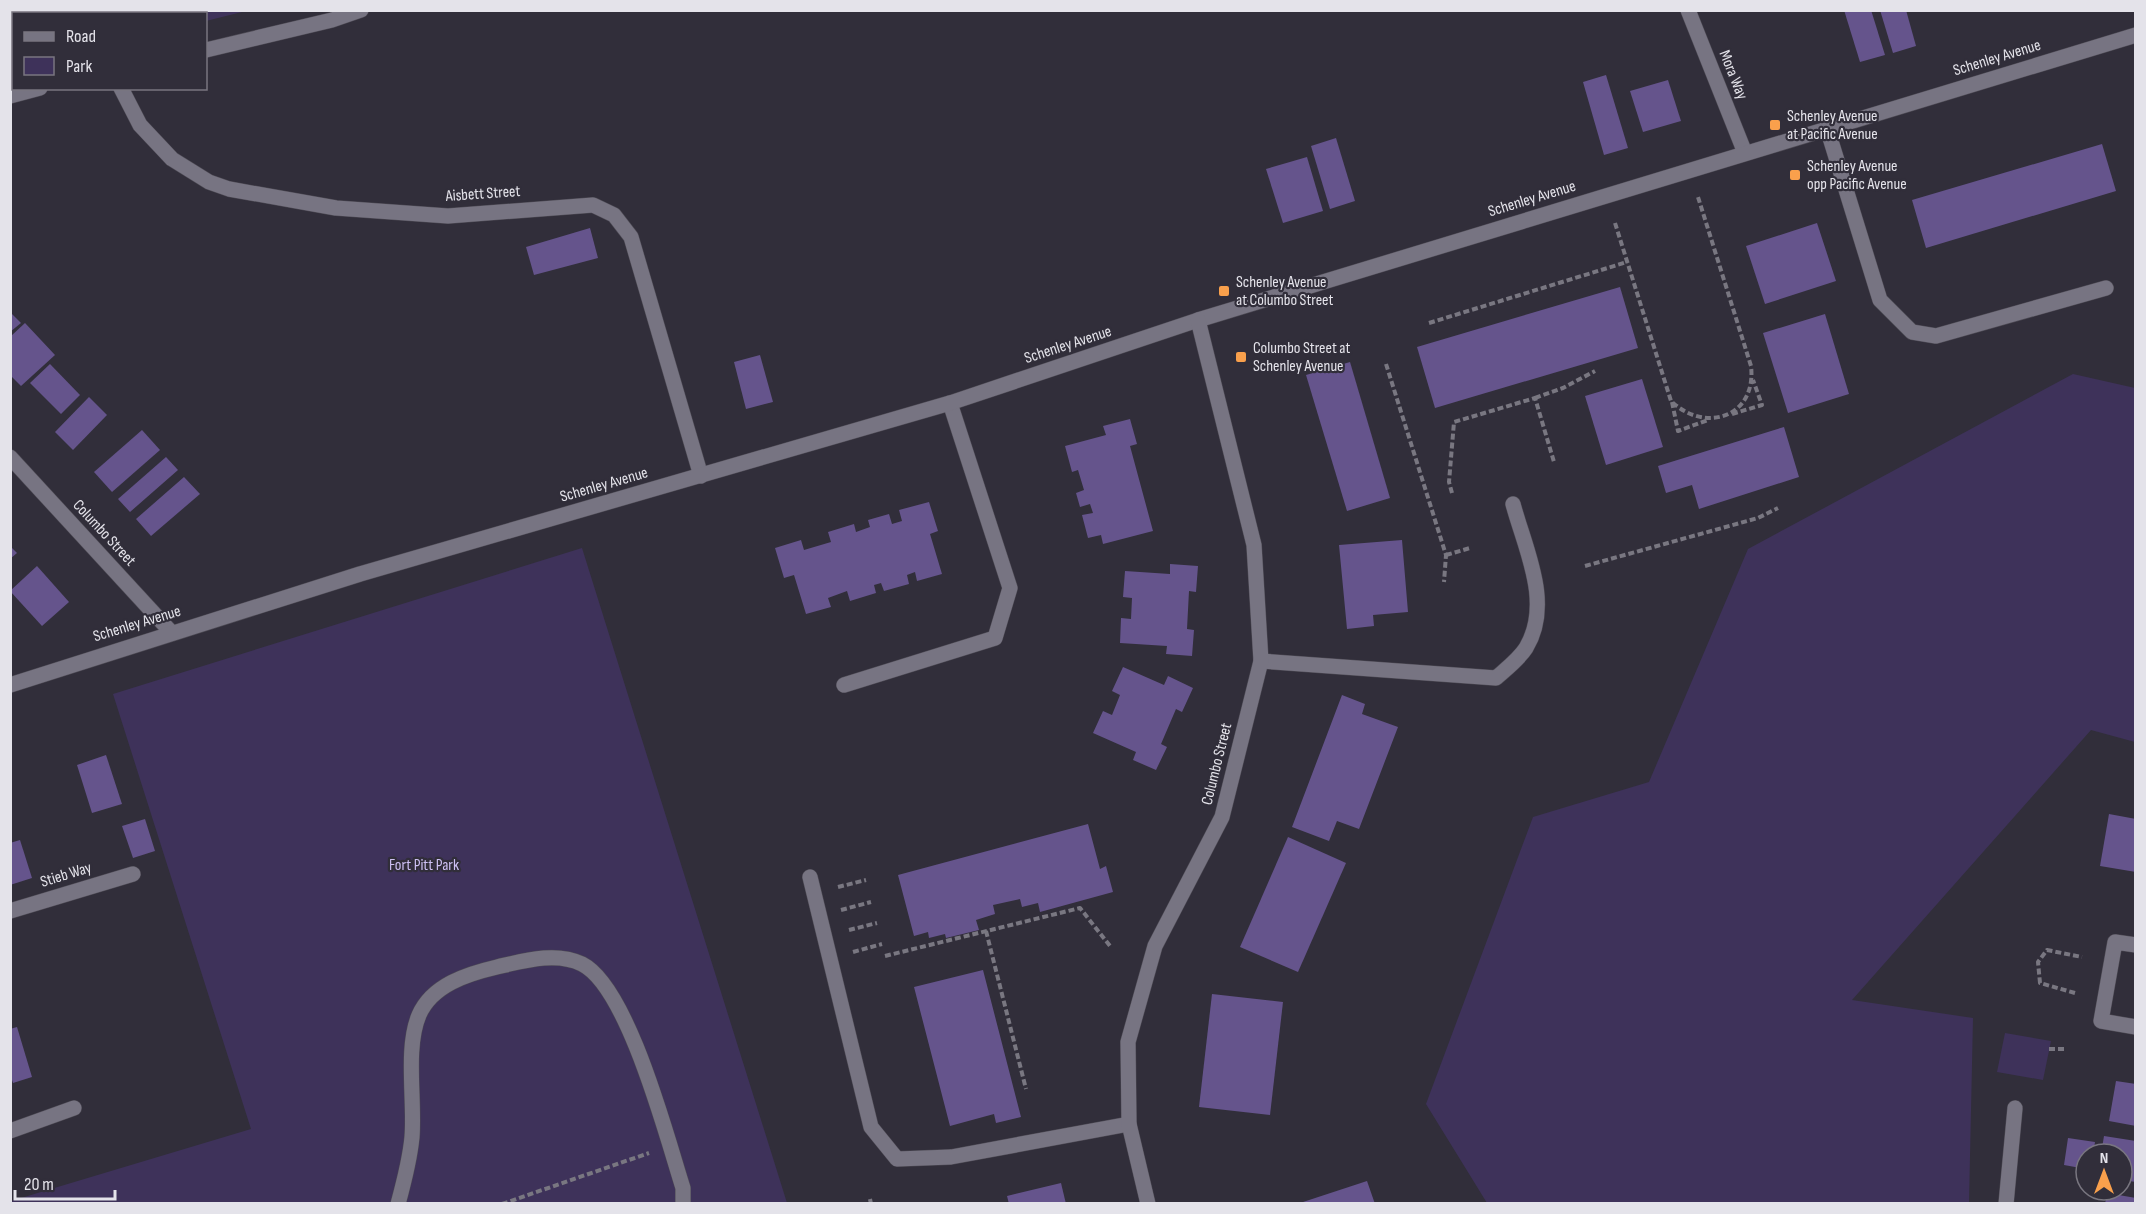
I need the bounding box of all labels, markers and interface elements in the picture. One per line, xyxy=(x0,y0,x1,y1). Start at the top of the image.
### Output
legend xyxy=(12,12,207,90)
text: Road xyxy=(66,26,96,47)
street label: Schenley Avenue xyxy=(1951,36,2043,80)
street label: Mora Way xyxy=(1715,48,1751,102)
text: Park xyxy=(66,56,92,77)
place label: Schenley Avenue at Pacific Avenue xyxy=(1787,107,1878,144)
marker: Schenley Avenue at Pacific Avenue xyxy=(1768,118,1782,132)
place label: Schenley Avenue opp Pacific Avenue xyxy=(1807,157,1907,194)
marker: Schenley Avenue opp Pacific Avenue xyxy=(1788,168,1802,182)
street label: Schenley Avenue xyxy=(1486,177,1578,221)
street label: Aisbett Street xyxy=(444,182,521,206)
place label: Schenley Avenue at Columbo Street xyxy=(1236,273,1333,310)
marker: Schenley Avenue at Columbo Street xyxy=(1217,284,1231,298)
street label: Schenley Avenue xyxy=(1022,322,1114,368)
place label: Columbo Street at Schenley Avenue xyxy=(1253,339,1350,376)
marker: Columbo Street at Schenley Avenue xyxy=(1234,350,1248,364)
street label: Schenley Avenue xyxy=(558,463,650,507)
street label: Columbo Street xyxy=(68,496,140,570)
street label: Schenley Avenue xyxy=(91,602,183,646)
street label: Columbo Street xyxy=(1198,721,1236,807)
park label: Fort Pitt Park xyxy=(389,856,459,875)
street label: Stieb Way xyxy=(38,858,94,892)
north arrow xyxy=(2074,1142,2134,1202)
text: N xyxy=(2100,1149,2108,1168)
scale bar xyxy=(15,1163,116,1201)
text: 20 m xyxy=(24,1174,54,1195)

